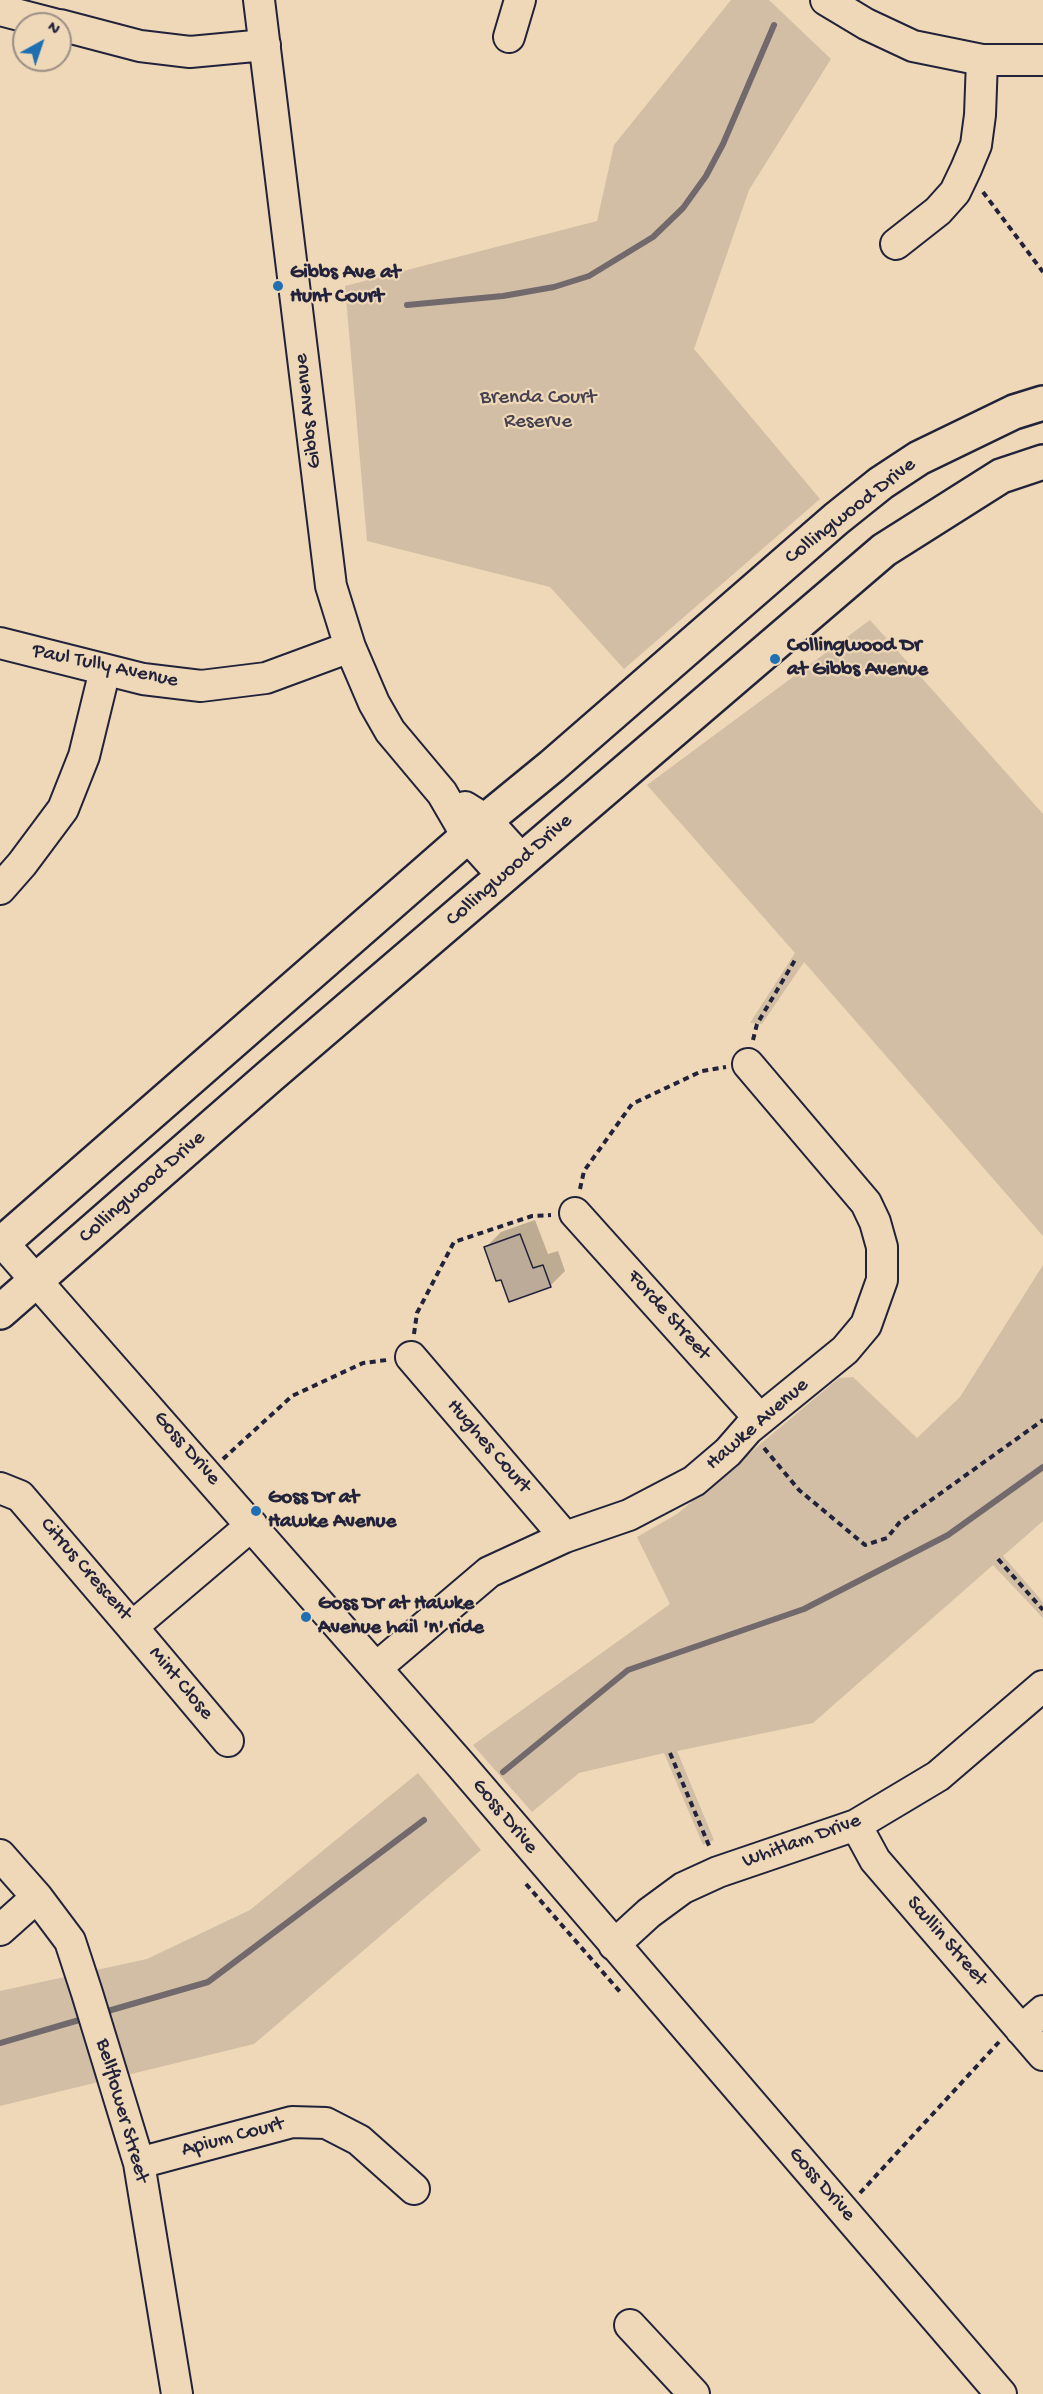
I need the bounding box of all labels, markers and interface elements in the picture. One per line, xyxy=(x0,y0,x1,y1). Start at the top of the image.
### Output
north arrow xyxy=(12,12,72,72)
text: N xyxy=(42,19,63,40)
place label: Gibbs Ave at Hunt Court xyxy=(290,261,400,311)
marker: Gibbs Ave at Hunt Court xyxy=(271,279,285,293)
street label: Gibbs Avenue xyxy=(289,352,329,470)
park label: Brenda Court Reserve xyxy=(480,386,596,436)
street label: Collingwood Drive xyxy=(781,453,921,571)
place label: Collingwood Dr at Gibbs Avenue xyxy=(787,634,928,684)
street label: Paul Tully Avenue xyxy=(30,639,180,695)
marker: Collingwood Dr at Gibbs Avenue xyxy=(768,652,782,666)
street label: Collingwood Drive xyxy=(442,809,578,933)
street label: Collingwood Drive xyxy=(75,1126,211,1250)
street label: Forde Street xyxy=(621,1266,715,1366)
street label: Hawke Avenue xyxy=(701,1373,815,1477)
street label: Hughes Court xyxy=(440,1395,536,1499)
street label: Goss Drive xyxy=(147,1407,225,1491)
place label: Goss Dr at Hawke Avenue xyxy=(268,1486,396,1536)
marker: Goss Dr at Hawke Avenue xyxy=(249,1504,263,1518)
street label: Citrus Crescent xyxy=(33,1513,137,1627)
place label: Goss Dr at Hawke Avenue hail 'n' ride xyxy=(318,1592,484,1642)
marker: Goss Dr at Hawke Avenue hail 'n' ride xyxy=(299,1610,313,1624)
street label: Mint Close xyxy=(142,1642,218,1726)
street label: Goss Drive xyxy=(465,1774,543,1860)
street label: Whitlam Drive xyxy=(739,1809,865,1875)
street label: Scullin Street xyxy=(900,1892,992,1992)
street label: Bellflower Street xyxy=(88,2036,154,2186)
street label: Apium Court xyxy=(179,2112,287,2164)
street label: Goss Drive xyxy=(782,2143,860,2227)

